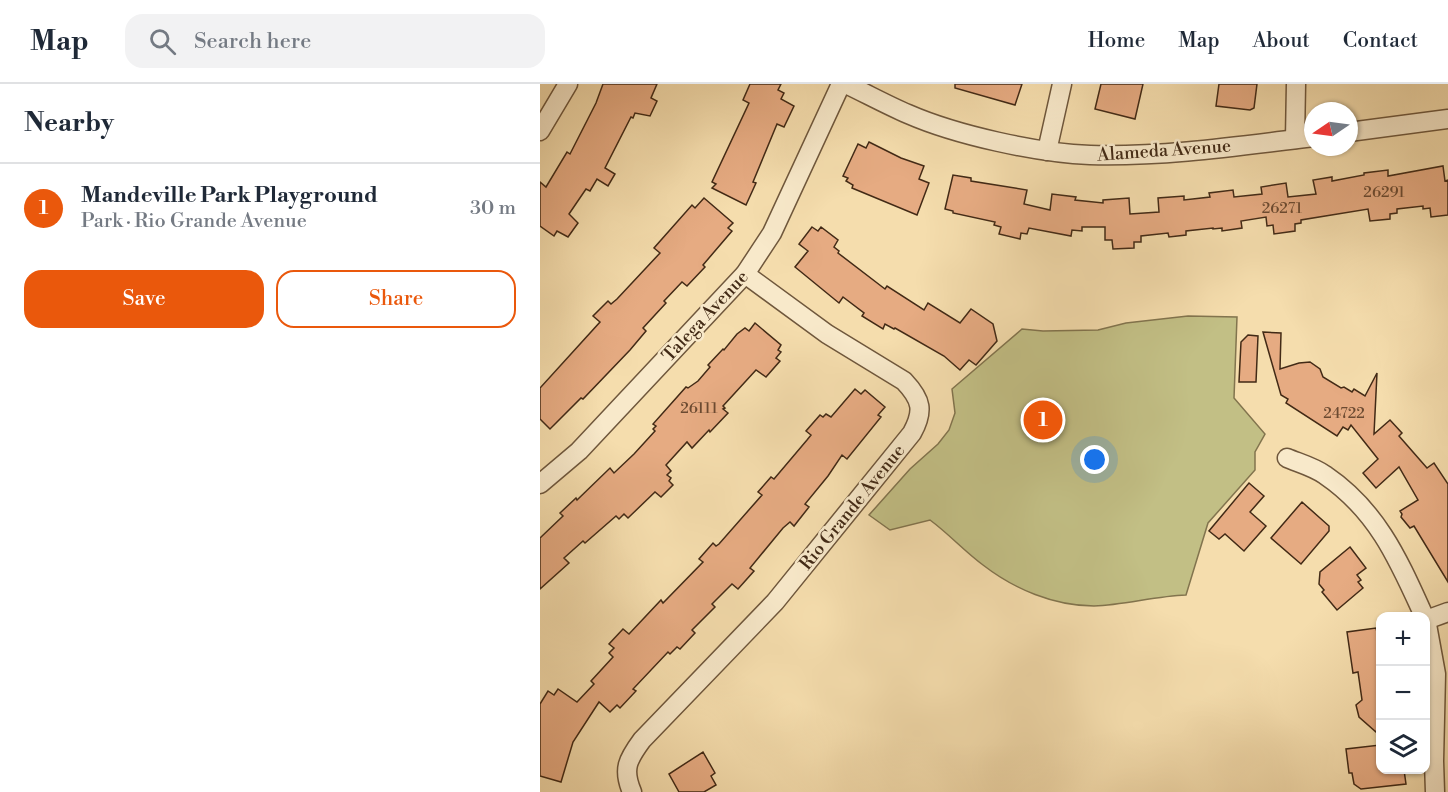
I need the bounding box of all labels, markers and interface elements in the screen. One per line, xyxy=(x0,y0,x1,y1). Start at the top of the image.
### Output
search box xyxy=(125,14,545,68)
text: Map xyxy=(30,24,89,59)
icon: search xyxy=(146,25,179,58)
text: Search here xyxy=(194,28,311,55)
text: Home xyxy=(1088,28,1145,54)
text: Map xyxy=(1178,28,1220,54)
text: About xyxy=(1253,28,1310,54)
text: Contact xyxy=(1343,28,1418,54)
north arrow xyxy=(1304,102,1358,156)
text: Nearby xyxy=(24,107,114,139)
street label: Alameda Avenue xyxy=(1095,134,1232,167)
text: Mandeville Park Playground xyxy=(81,182,378,209)
house number: 26291 xyxy=(1363,183,1405,202)
text: 1 xyxy=(39,196,48,221)
text: 30 m xyxy=(470,196,516,221)
house number: 26271 xyxy=(1262,199,1303,218)
text: Park · Rio Grande Avenue xyxy=(81,209,307,234)
street label: Talega Avenue xyxy=(657,266,754,367)
button: Save xyxy=(24,270,264,328)
button: Share xyxy=(276,270,516,328)
pin: 1 xyxy=(1024,398,1062,442)
house number: 26111 xyxy=(680,399,718,418)
house number: 24722 xyxy=(1323,404,1365,423)
street label: Rio Grande Avenue xyxy=(795,440,910,575)
your location xyxy=(1080,445,1109,474)
map controls xyxy=(1376,612,1430,774)
button: + xyxy=(1376,612,1430,666)
button: − xyxy=(1376,666,1430,720)
button: layers xyxy=(1376,720,1430,774)

